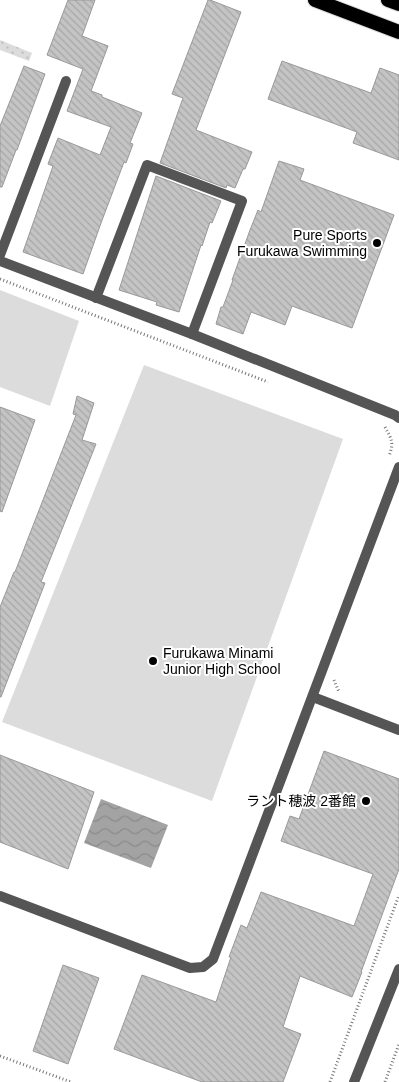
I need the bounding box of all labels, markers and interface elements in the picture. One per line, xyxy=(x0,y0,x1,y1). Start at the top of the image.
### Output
place label: Pure Sports Furukawa Swimming xyxy=(237,227,367,259)
marker: Pure Sports Furukawa Swimming xyxy=(371,237,383,249)
place label: Furukawa Minami Junior High School xyxy=(163,645,281,677)
marker: Furukawa Minami Junior High School xyxy=(147,655,159,667)
place label: ラント穂波 2番館 xyxy=(246,793,356,809)
marker: ラント穂波 2番館 xyxy=(360,795,372,807)

